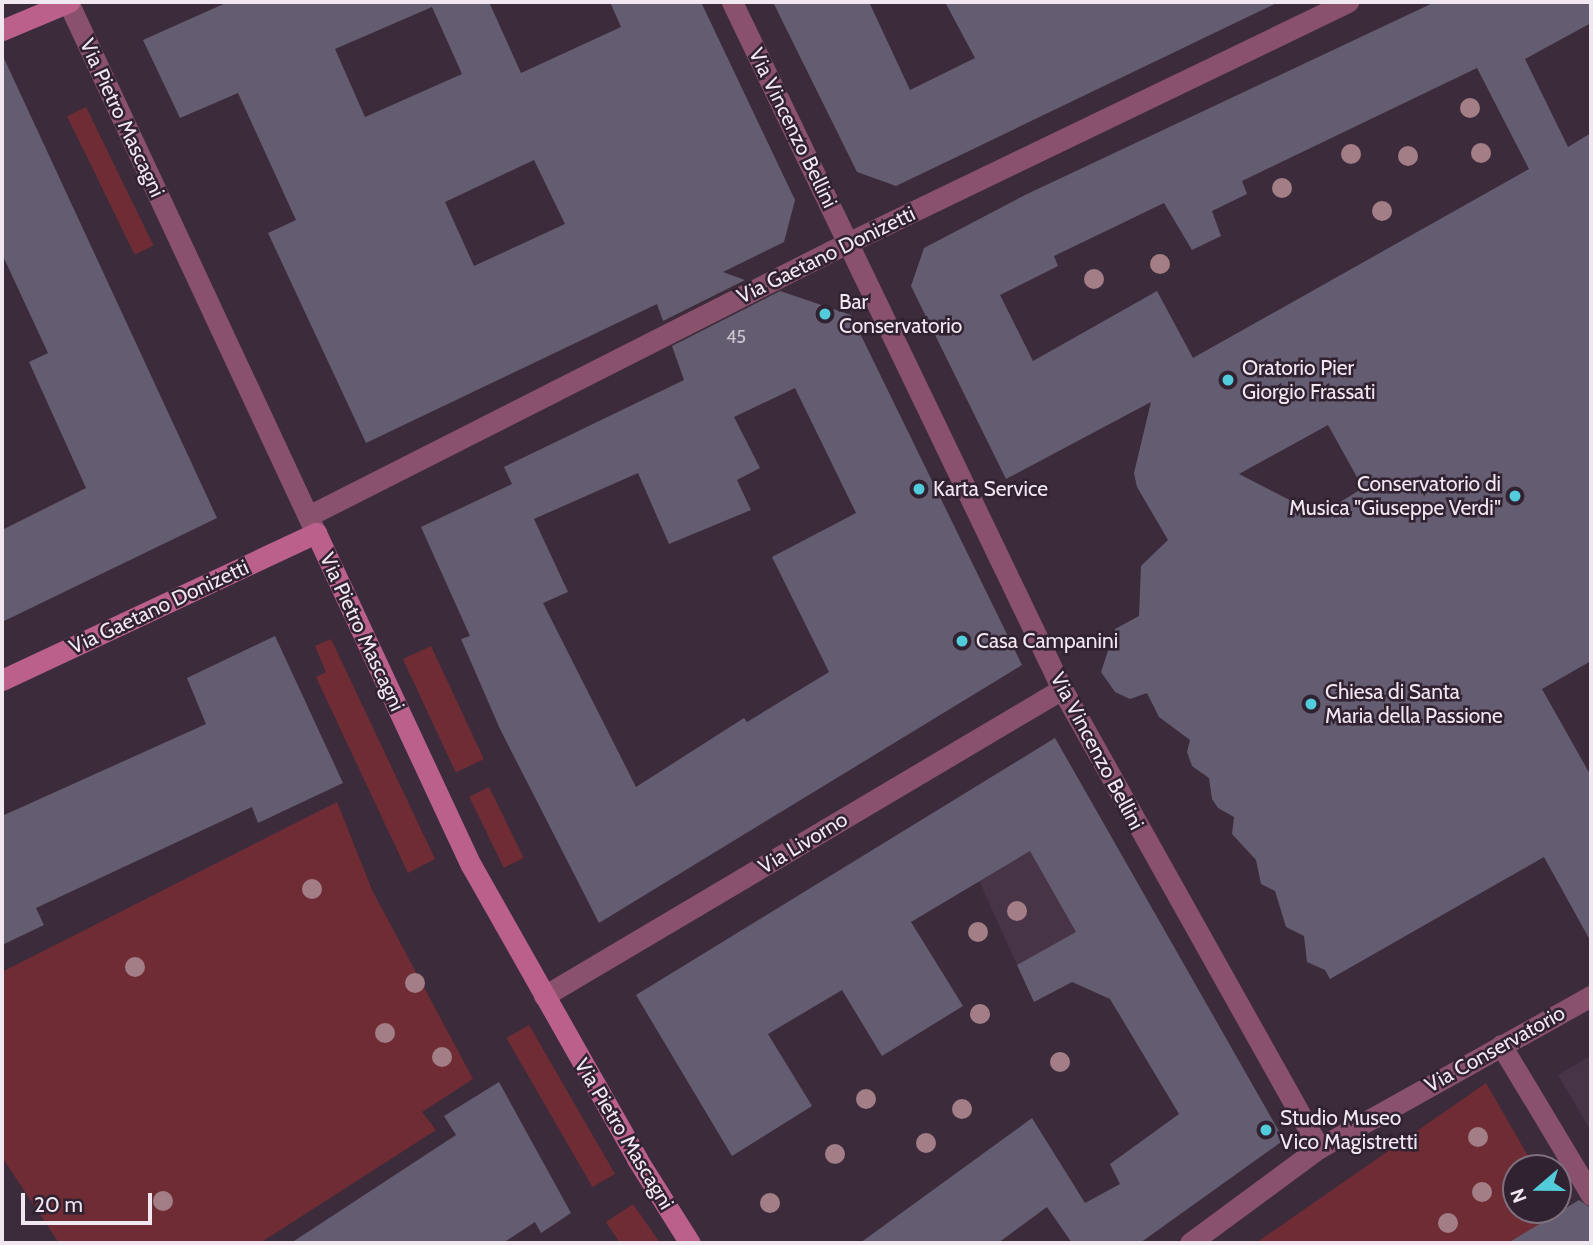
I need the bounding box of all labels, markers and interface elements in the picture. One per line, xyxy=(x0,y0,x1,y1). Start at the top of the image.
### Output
street label: Via Pietro Mascagni xyxy=(74,35,170,201)
street label: Via Vincenzo Bellini xyxy=(743,44,843,212)
street label: Via Gaetano Donizetti xyxy=(733,201,919,309)
place label: Bar Conservatorio xyxy=(839,289,962,339)
marker: Bar Conservatorio xyxy=(817,306,833,322)
house number: 45 xyxy=(726,326,746,348)
place label: Oratorio Pier Giorgio Frassati xyxy=(1242,355,1375,405)
marker: Oratorio Pier Giorgio Frassati xyxy=(1220,372,1236,388)
place label: Conservatorio di Musica "Giuseppe Verdi" xyxy=(1289,471,1501,521)
place label: Karta Service xyxy=(933,476,1048,502)
marker: Karta Service xyxy=(911,481,927,497)
marker: Conservatorio di Musica "Giuseppe Verdi" xyxy=(1507,488,1523,504)
street label: Via Pietro Mascagni xyxy=(314,549,410,715)
street label: Via Gaetano Donizetti xyxy=(65,554,253,660)
place label: Casa Campanini xyxy=(976,628,1118,654)
marker: Casa Campanini xyxy=(954,633,970,649)
street label: Via Vincenzo Bellini xyxy=(1045,668,1149,834)
place label: Chiesa di Santa Maria della Passione xyxy=(1325,679,1503,729)
marker: Chiesa di Santa Maria della Passione xyxy=(1303,696,1319,712)
street label: Via Livorno xyxy=(754,807,852,879)
street label: Via Conservatorio xyxy=(1421,1000,1569,1098)
street label: Via Pietro Mascagni xyxy=(569,1054,679,1214)
place label: Studio Museo Vico Magistretti xyxy=(1280,1105,1418,1155)
marker: Studio Museo Vico Magistretti xyxy=(1258,1122,1274,1138)
north arrow xyxy=(1502,1154,1572,1224)
scale bar xyxy=(24,1178,156,1222)
text: N xyxy=(1506,1185,1532,1206)
text: 20 m xyxy=(34,1192,83,1217)

